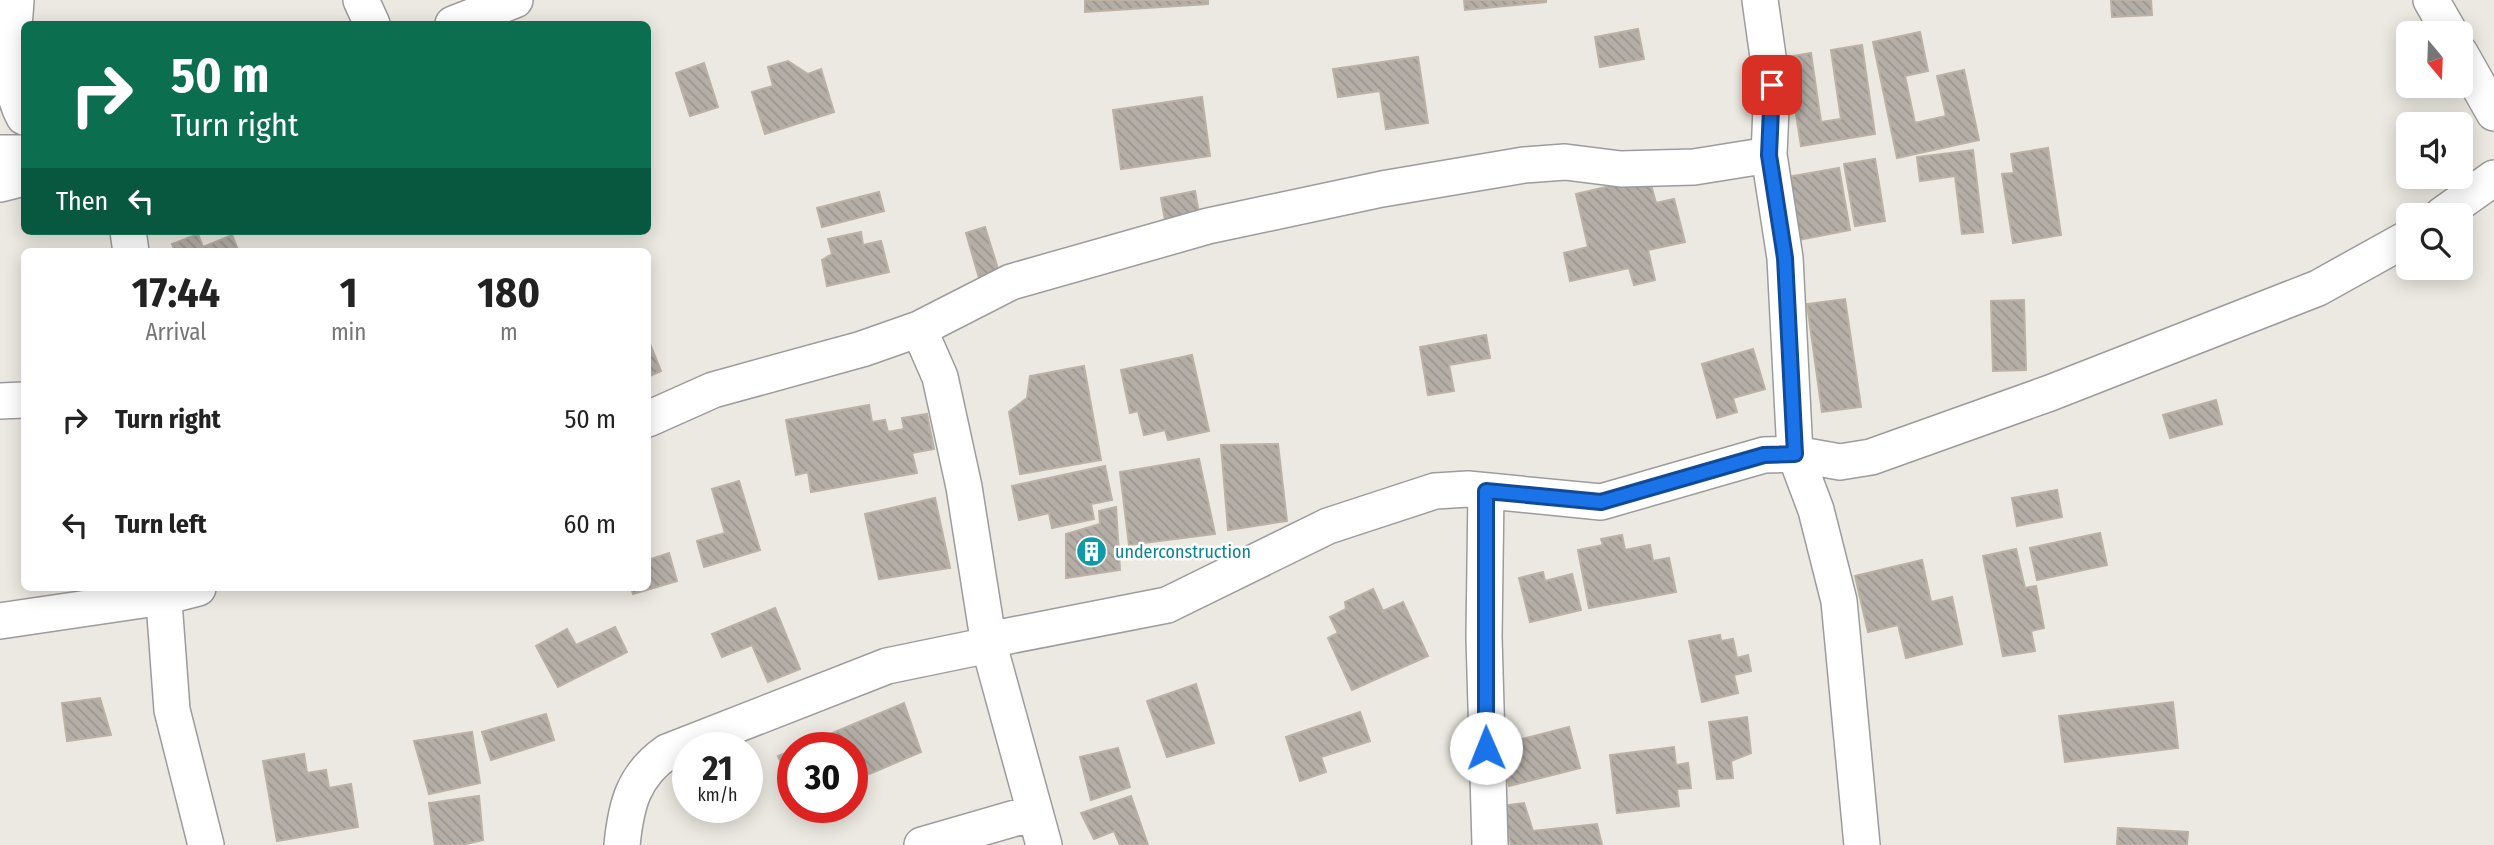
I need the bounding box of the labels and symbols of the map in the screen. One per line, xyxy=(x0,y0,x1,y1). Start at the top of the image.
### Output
north arrow xyxy=(2396,21,2473,98)
pin xyxy=(1742,55,1802,115)
building icon: underconstruction xyxy=(1075,535,1109,569)
place label: underconstruction xyxy=(1115,541,1251,563)
position arrow xyxy=(1449,711,1523,785)
speed limit sign: 30 xyxy=(777,732,868,823)

